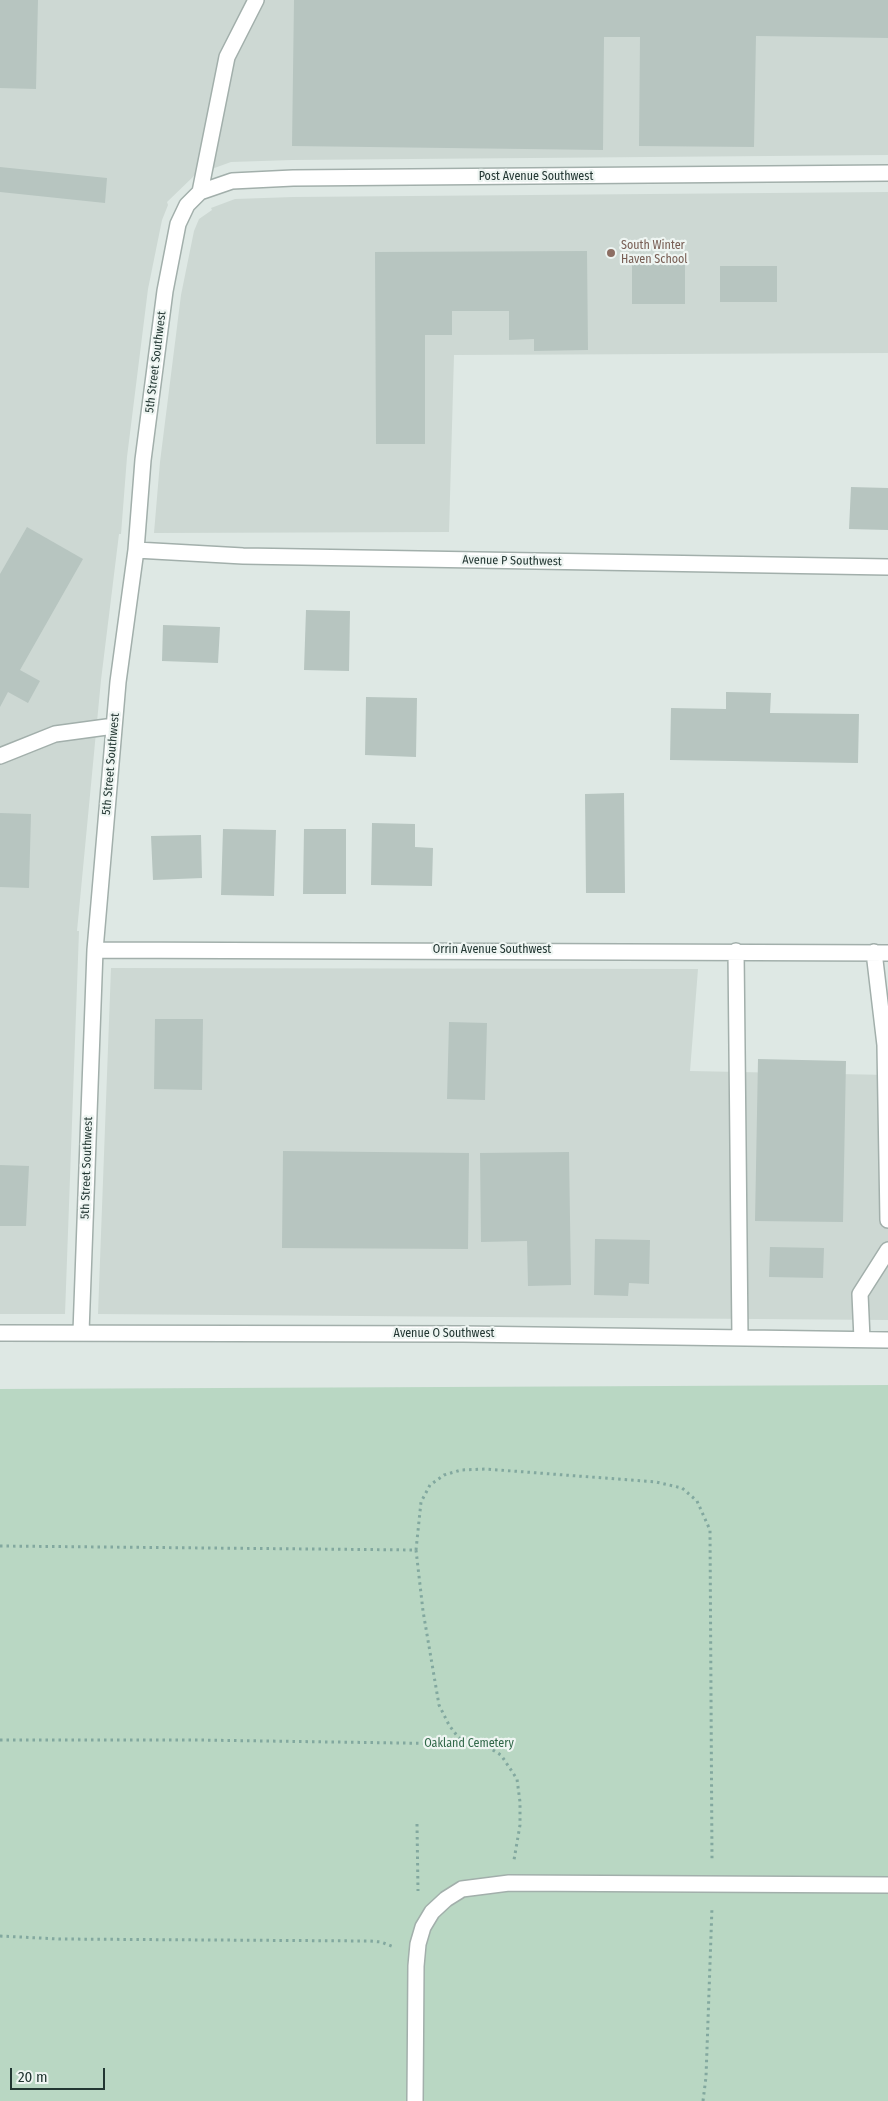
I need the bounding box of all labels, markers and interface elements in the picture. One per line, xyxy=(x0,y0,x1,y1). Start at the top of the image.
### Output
street label: Post Avenue Southwest xyxy=(479,170,593,184)
place label: South Winter Haven School xyxy=(621,239,688,267)
marker: South Winter Haven School xyxy=(605,247,617,259)
street label: 5th Street Southwest xyxy=(143,310,169,414)
street label: Avenue P Southwest xyxy=(462,553,562,569)
street label: 5th Street Southwest xyxy=(99,712,123,816)
street label: Orrin Avenue Southwest xyxy=(433,943,551,957)
street label: 5th Street Southwest xyxy=(78,1117,96,1219)
street label: Avenue O Southwest xyxy=(394,1327,494,1341)
park label: Oakland Cemetery xyxy=(424,1737,514,1751)
scale bar xyxy=(12,2058,108,2090)
text: 20 m xyxy=(18,2068,48,2086)

